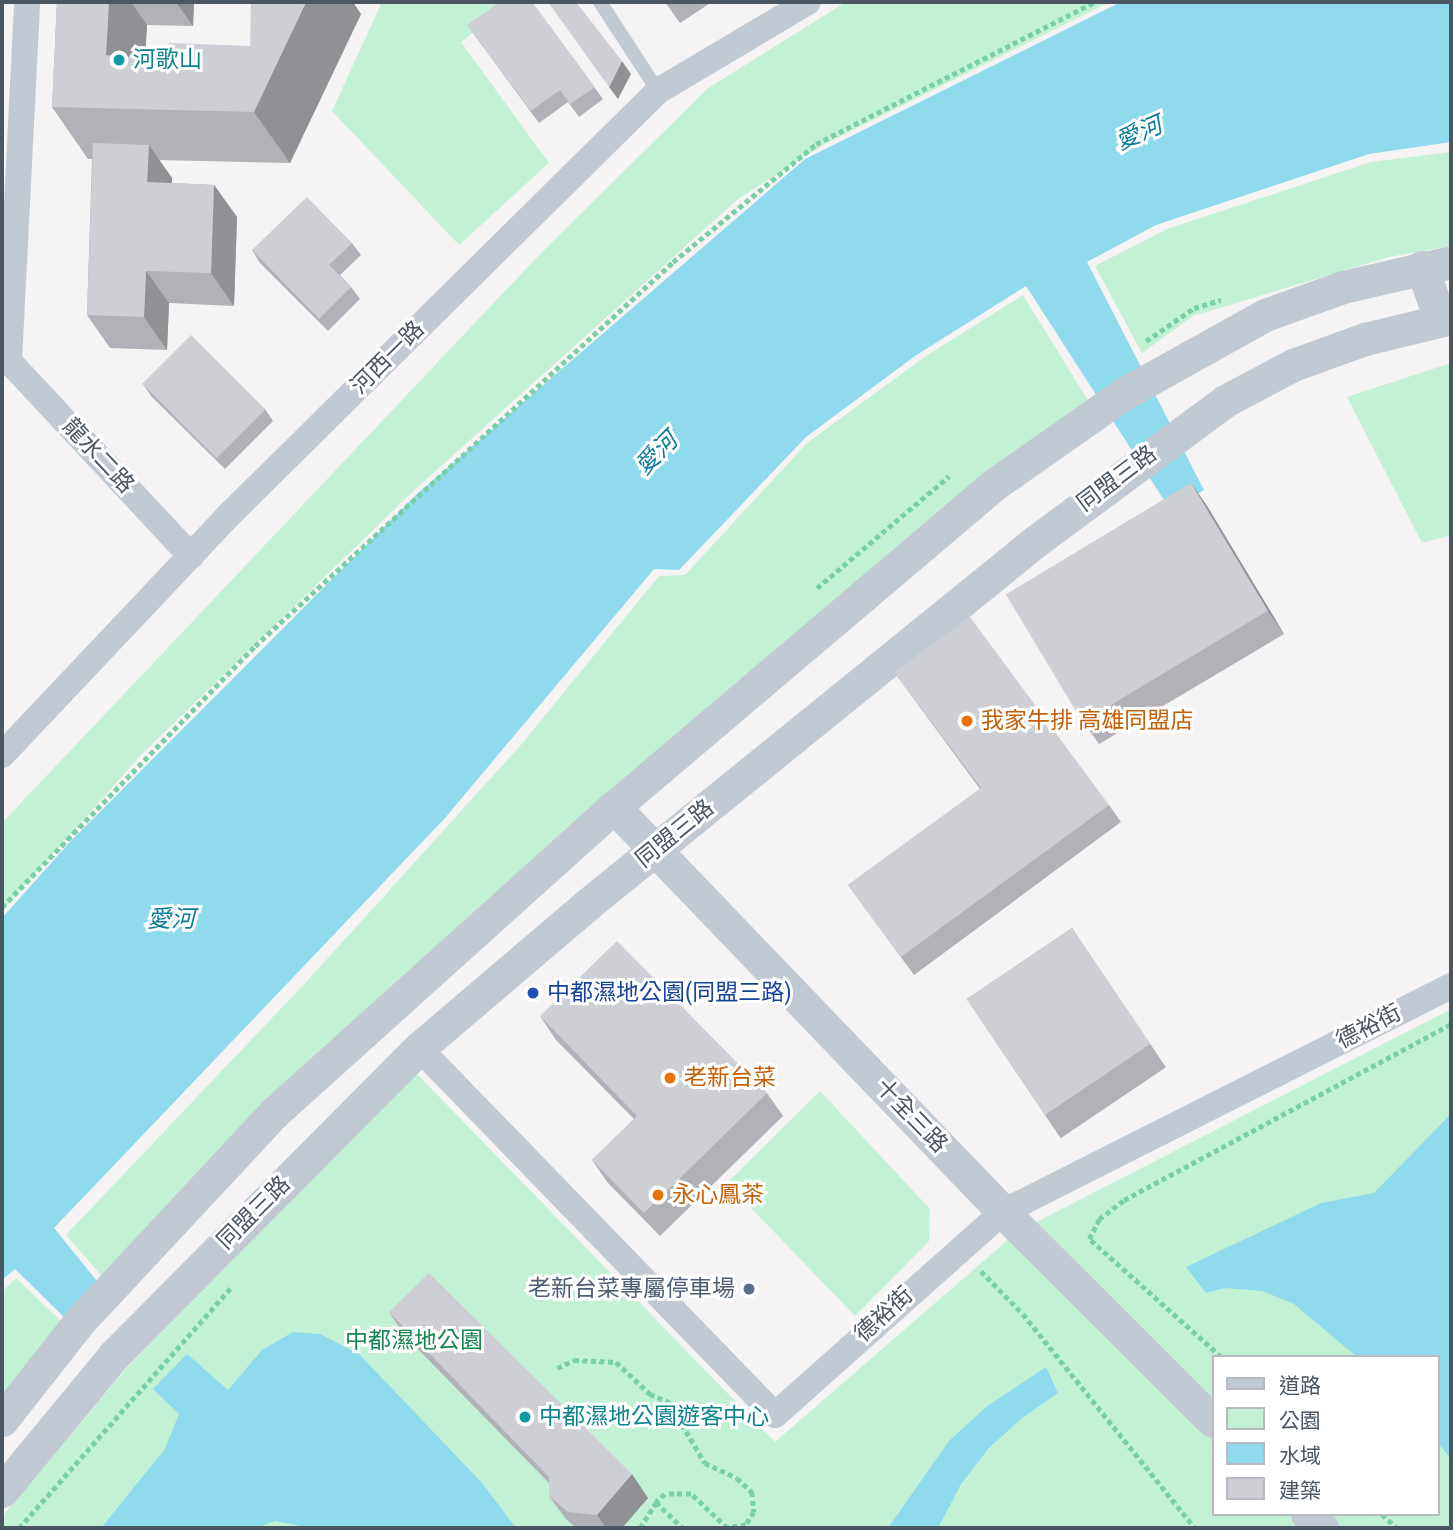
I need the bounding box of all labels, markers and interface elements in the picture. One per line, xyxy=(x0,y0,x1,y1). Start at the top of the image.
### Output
place label: 河歌山 xyxy=(133,46,202,74)
marker: 河歌山 xyxy=(111,52,127,68)
water label: 愛河 xyxy=(1111,111,1167,157)
street label: 河西一路 xyxy=(346,316,430,400)
street label: 龍水二路 xyxy=(57,413,139,499)
water label: 愛河 xyxy=(630,427,684,481)
street label: 同盟三路 xyxy=(1072,440,1162,518)
place label: 我家牛排 高雄同盟店 xyxy=(981,707,1193,735)
marker: 我家牛排 高雄同盟店 xyxy=(959,713,975,729)
street label: 同盟三路 xyxy=(631,794,719,874)
water label: 愛河 xyxy=(147,906,195,934)
place label: 中都濕地公園(同盟三路) xyxy=(547,979,792,1007)
marker: 中都濕地公園(同盟三路) xyxy=(525,985,541,1001)
street label: 德裕街 xyxy=(1332,999,1406,1055)
place label: 老新台菜 xyxy=(684,1064,776,1092)
marker: 老新台菜 xyxy=(662,1070,678,1086)
street label: 十全三路 xyxy=(869,1073,953,1159)
street label: 同盟三路 xyxy=(212,1171,296,1255)
place label: 永心鳳茶 xyxy=(672,1181,764,1209)
marker: 永心鳳茶 xyxy=(650,1187,666,1203)
place label: 老新台菜專屬停車場 xyxy=(528,1275,735,1303)
marker: 老新台菜專屬停車場 xyxy=(741,1281,757,1297)
street label: 德裕街 xyxy=(849,1282,919,1348)
park label: 中都濕地公園 xyxy=(345,1327,483,1355)
legend xyxy=(1212,1355,1439,1516)
text: 道路 xyxy=(1279,1374,1321,1398)
place label: 中都濕地公園遊客中心 xyxy=(539,1403,769,1431)
marker: 中都濕地公園遊客中心 xyxy=(517,1409,533,1425)
text: 公園 xyxy=(1279,1409,1321,1433)
text: 水域 xyxy=(1279,1444,1321,1468)
text: 建築 xyxy=(1279,1479,1321,1503)

